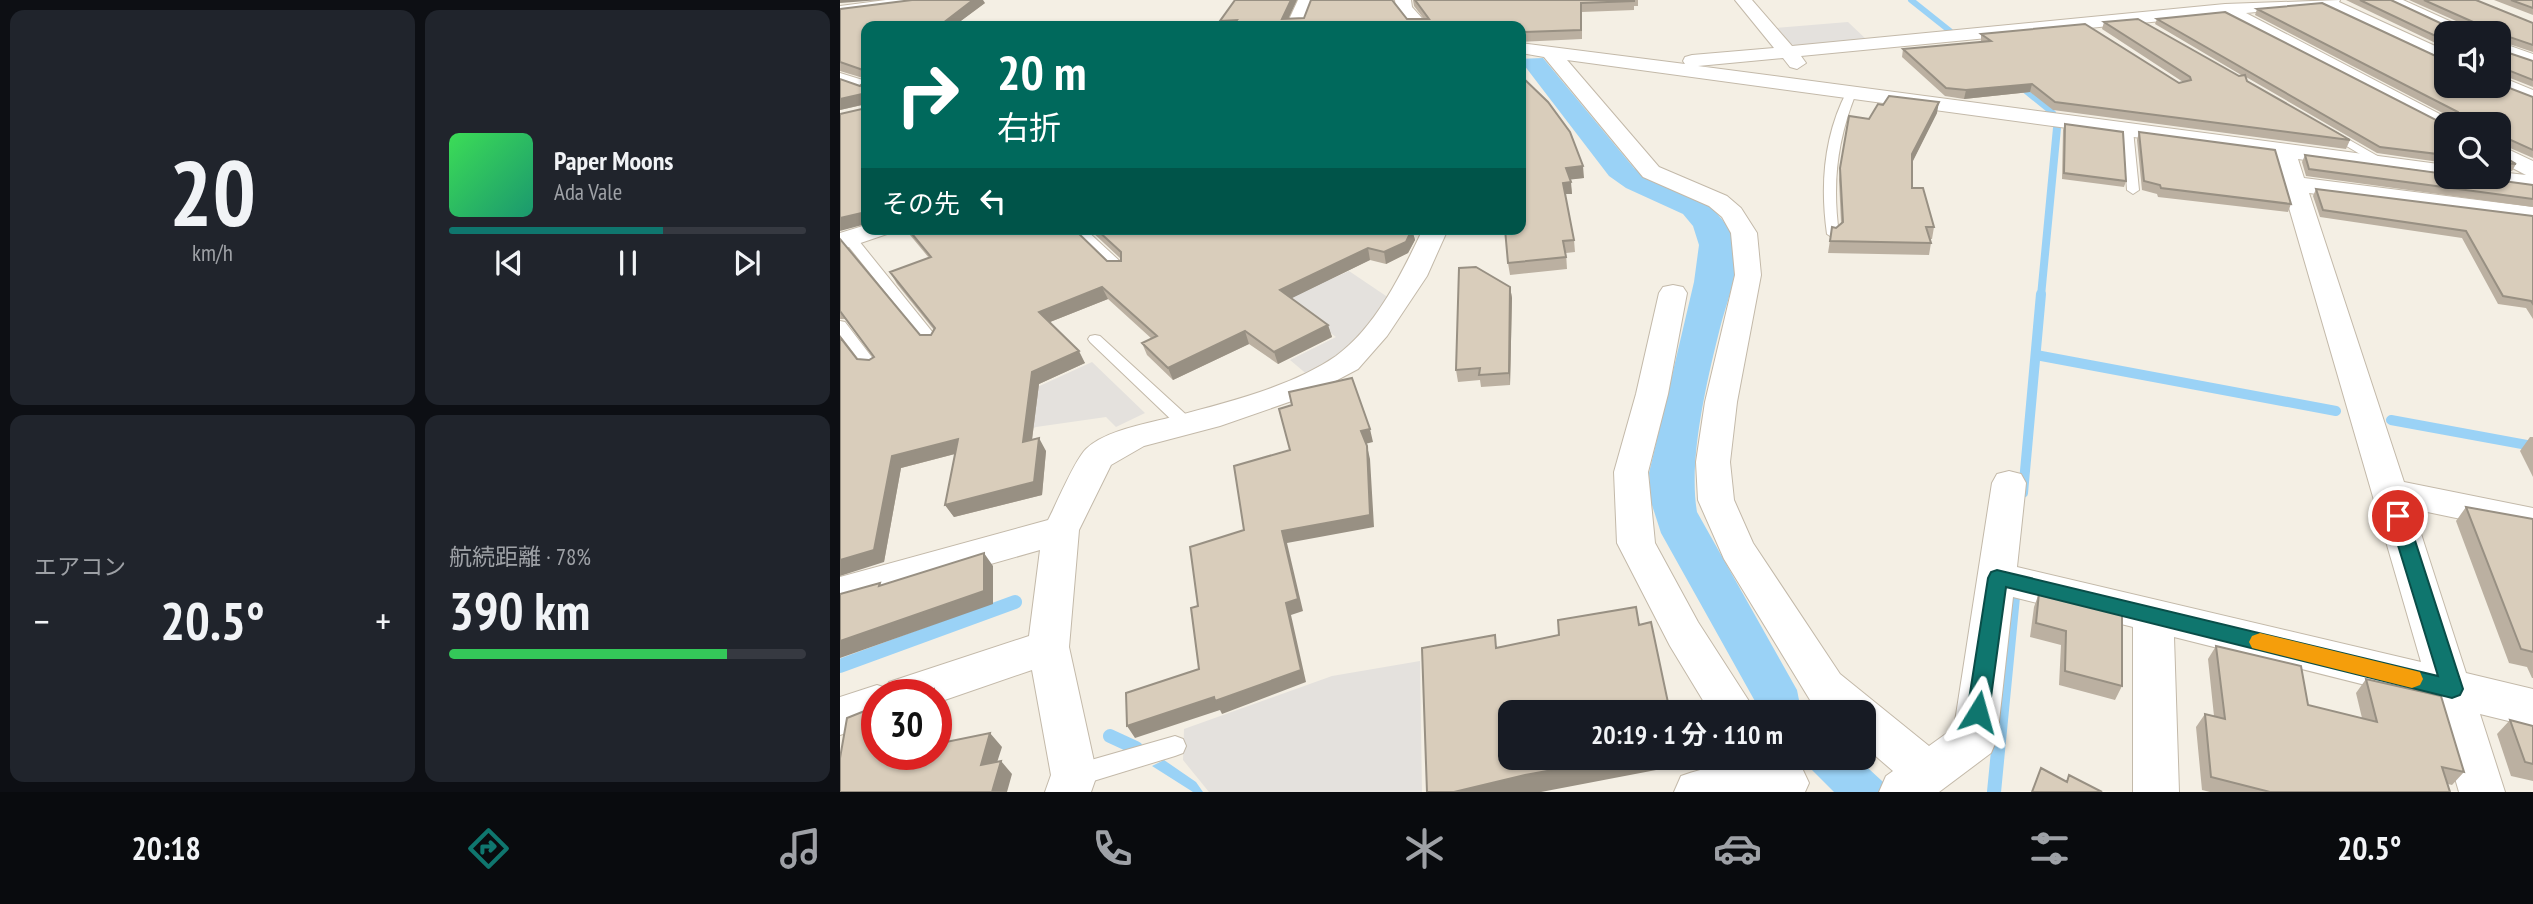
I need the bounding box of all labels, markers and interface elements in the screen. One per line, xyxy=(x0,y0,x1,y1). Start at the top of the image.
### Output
map controls xyxy=(2434,21,2511,189)
button: sound xyxy=(2434,21,2511,98)
text: 20 m xyxy=(997,40,1086,104)
icon: right xyxy=(882,49,973,140)
text: 右折 xyxy=(997,106,1061,148)
button: search xyxy=(2434,112,2511,189)
text: 20 xyxy=(169,133,256,251)
text: Paper Moons xyxy=(554,144,673,177)
text: Ada Vale xyxy=(554,177,622,206)
icon: left xyxy=(974,182,1012,220)
text: その先 xyxy=(882,187,960,220)
text: km/h xyxy=(192,238,233,267)
icon: previous xyxy=(490,244,528,282)
icon: pause xyxy=(609,244,647,282)
icon: next xyxy=(728,244,766,282)
pin xyxy=(2368,486,2428,546)
icon: arrive xyxy=(2379,497,2417,535)
text: 航続距離 · 78% xyxy=(449,542,591,571)
text: エアコン xyxy=(34,552,126,581)
text: 390 km xyxy=(449,577,590,644)
text: 20.5° xyxy=(160,587,265,654)
text: − xyxy=(34,596,50,645)
text: + xyxy=(375,596,391,645)
position arrow xyxy=(1941,675,2015,749)
speed limit sign: 30 xyxy=(861,679,952,770)
text: 20:19 · 1 分 · 110 m xyxy=(1591,718,1783,751)
icon: directions xyxy=(464,824,513,873)
icon: music xyxy=(776,824,825,873)
icon: phone xyxy=(1088,824,1137,873)
icon: climate xyxy=(1400,824,1449,873)
icon: car xyxy=(1713,824,1762,873)
icon: filters xyxy=(2025,824,2074,873)
text: 20:18 xyxy=(132,827,201,869)
text: 20.5° xyxy=(2337,827,2401,869)

